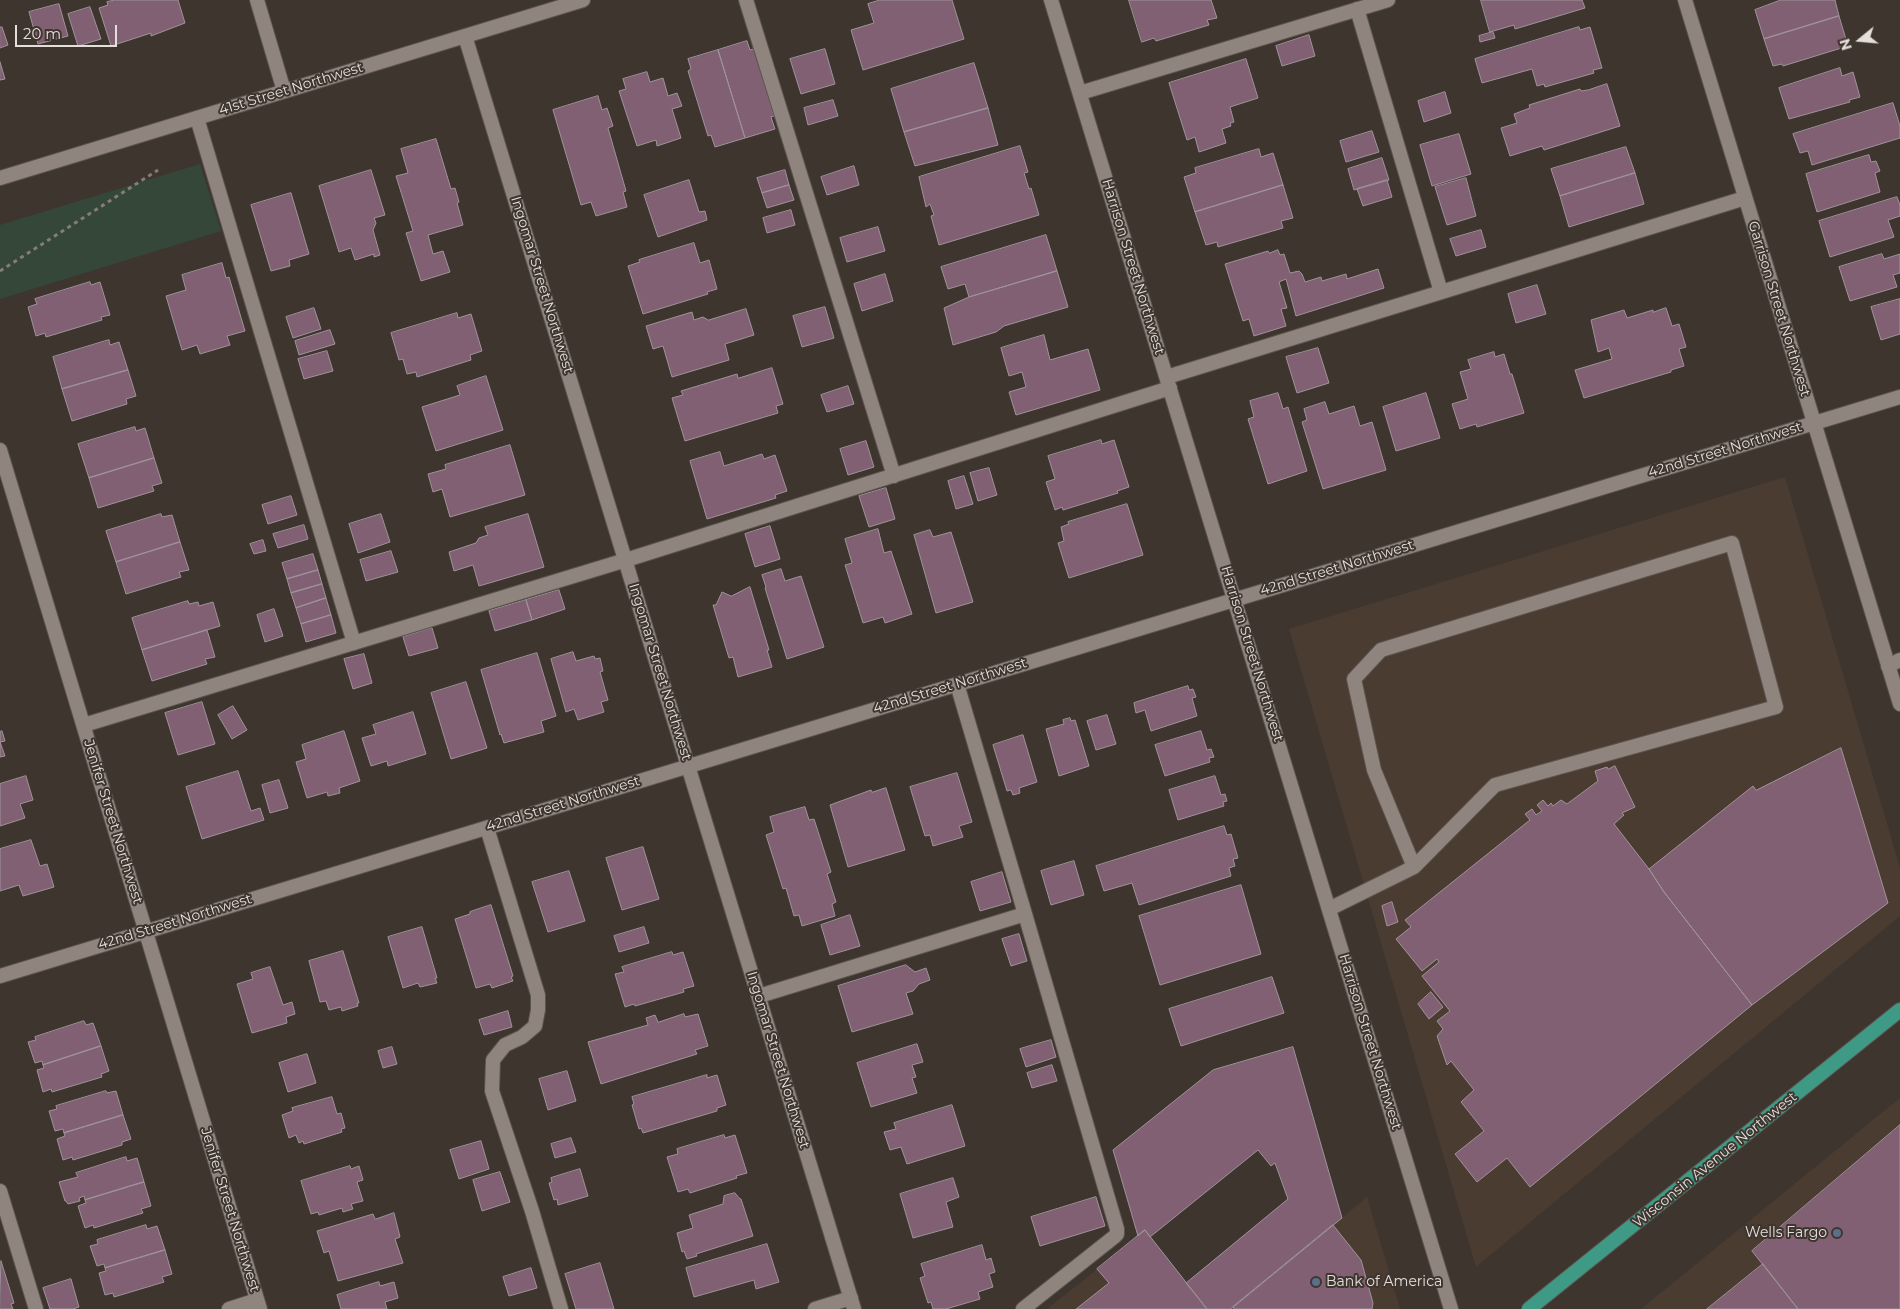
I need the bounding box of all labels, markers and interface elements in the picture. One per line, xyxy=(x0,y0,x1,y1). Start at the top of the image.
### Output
scale bar xyxy=(18,15,120,47)
north arrow xyxy=(1835,15,1885,65)
text: 20 m xyxy=(23,24,61,43)
text: N xyxy=(1835,36,1856,52)
street label: 41st Street Northwest xyxy=(217,59,365,119)
street label: Harrison Street Northwest xyxy=(1098,177,1168,357)
street label: Ingomar Street Northwest xyxy=(507,194,577,376)
street label: Garrison Street Northwest xyxy=(1744,219,1814,399)
street label: 42nd Street Northwest xyxy=(1646,419,1804,481)
street label: 42nd Street Northwest xyxy=(1258,537,1416,599)
street label: Harrison Street Northwest xyxy=(1217,564,1287,744)
street label: Ingomar Street Northwest xyxy=(625,581,695,763)
street label: 42nd Street Northwest xyxy=(871,655,1029,717)
street label: Jenifer Street Northwest xyxy=(80,738,146,906)
street label: 42nd Street Northwest xyxy=(484,773,642,835)
street label: 42nd Street Northwest xyxy=(96,891,254,953)
street label: Harrison Street Northwest xyxy=(1335,952,1405,1132)
street label: Ingomar Street Northwest xyxy=(743,969,813,1151)
street label: Wisconsin Avenue Northwest xyxy=(1630,1089,1800,1231)
street label: Jenifer Street Northwest xyxy=(197,1126,263,1294)
place label: Wells Fargo xyxy=(1745,1225,1827,1241)
marker: Wells Fargo xyxy=(1831,1227,1843,1239)
place label: Bank of America xyxy=(1326,1274,1442,1290)
marker: Bank of America xyxy=(1310,1276,1322,1288)

